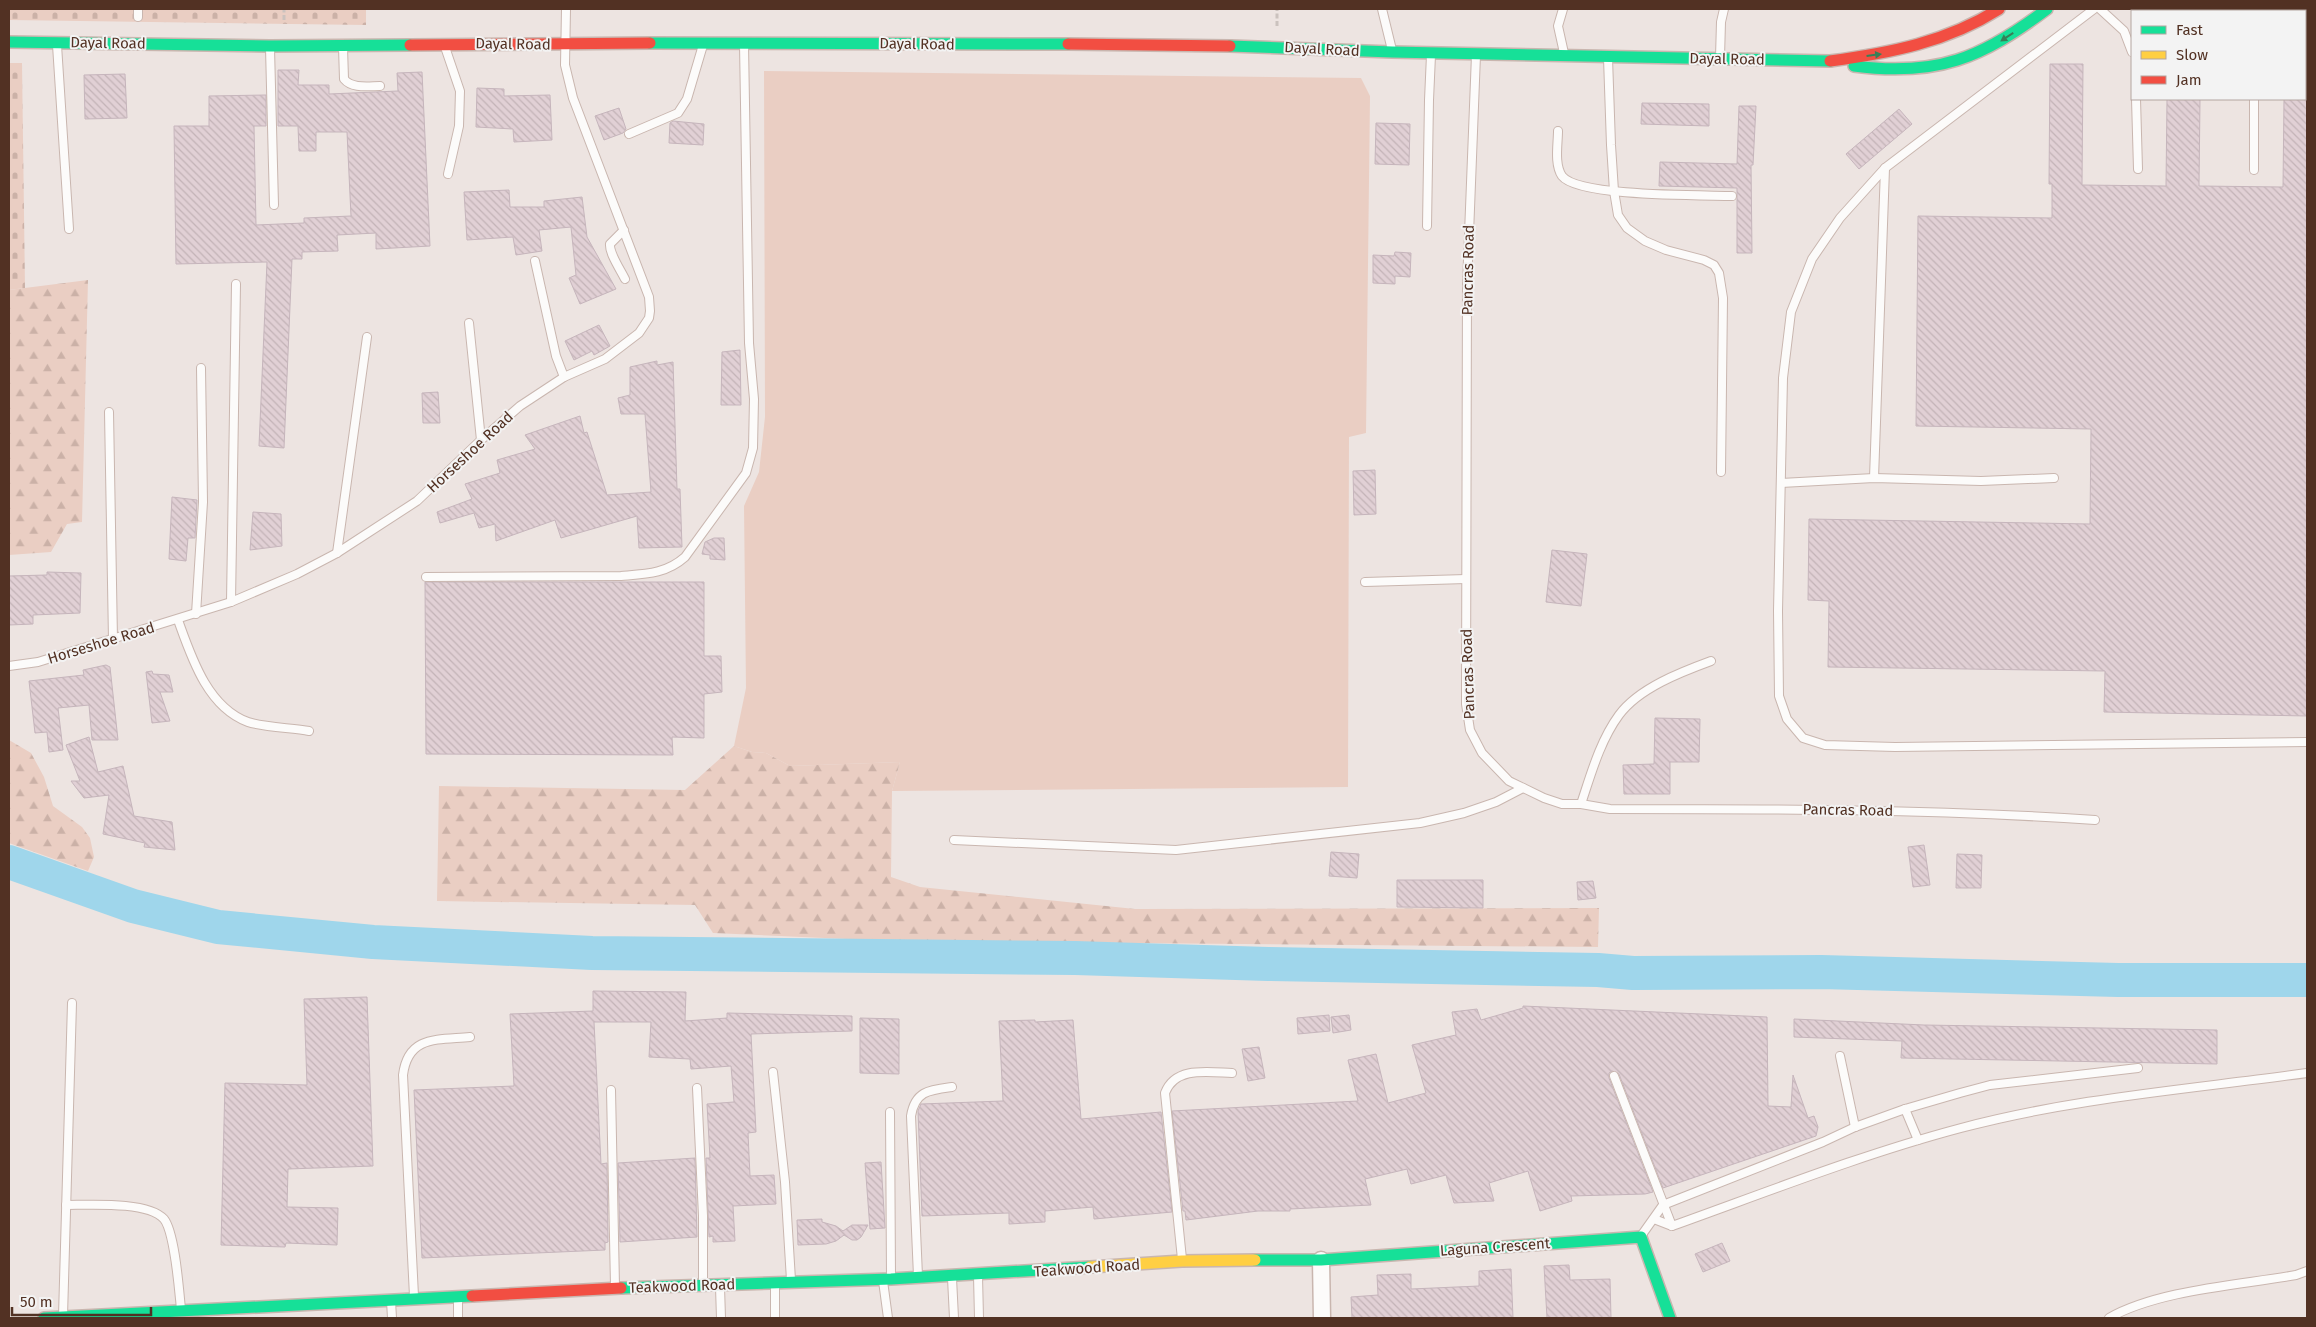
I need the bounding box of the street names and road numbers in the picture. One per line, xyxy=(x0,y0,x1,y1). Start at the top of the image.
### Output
street label: Dayal Road xyxy=(70,33,146,53)
street label: Dayal Road xyxy=(475,34,551,54)
street label: Dayal Road xyxy=(879,34,955,54)
street label: Dayal Road xyxy=(1284,38,1360,60)
street label: Dayal Road xyxy=(1689,49,1765,69)
street label: Pancras Road xyxy=(1458,224,1478,316)
street label: Horseshoe Road xyxy=(423,408,517,496)
street label: Horseshoe Road xyxy=(45,618,157,668)
street label: Pancras Road xyxy=(1457,628,1479,720)
street label: Pancras Road xyxy=(1802,800,1894,820)
street label: Laguna Crescent xyxy=(1439,1234,1551,1260)
street label: Teakwood Road xyxy=(1033,1255,1141,1281)
street label: Teakwood Road xyxy=(628,1275,736,1297)

